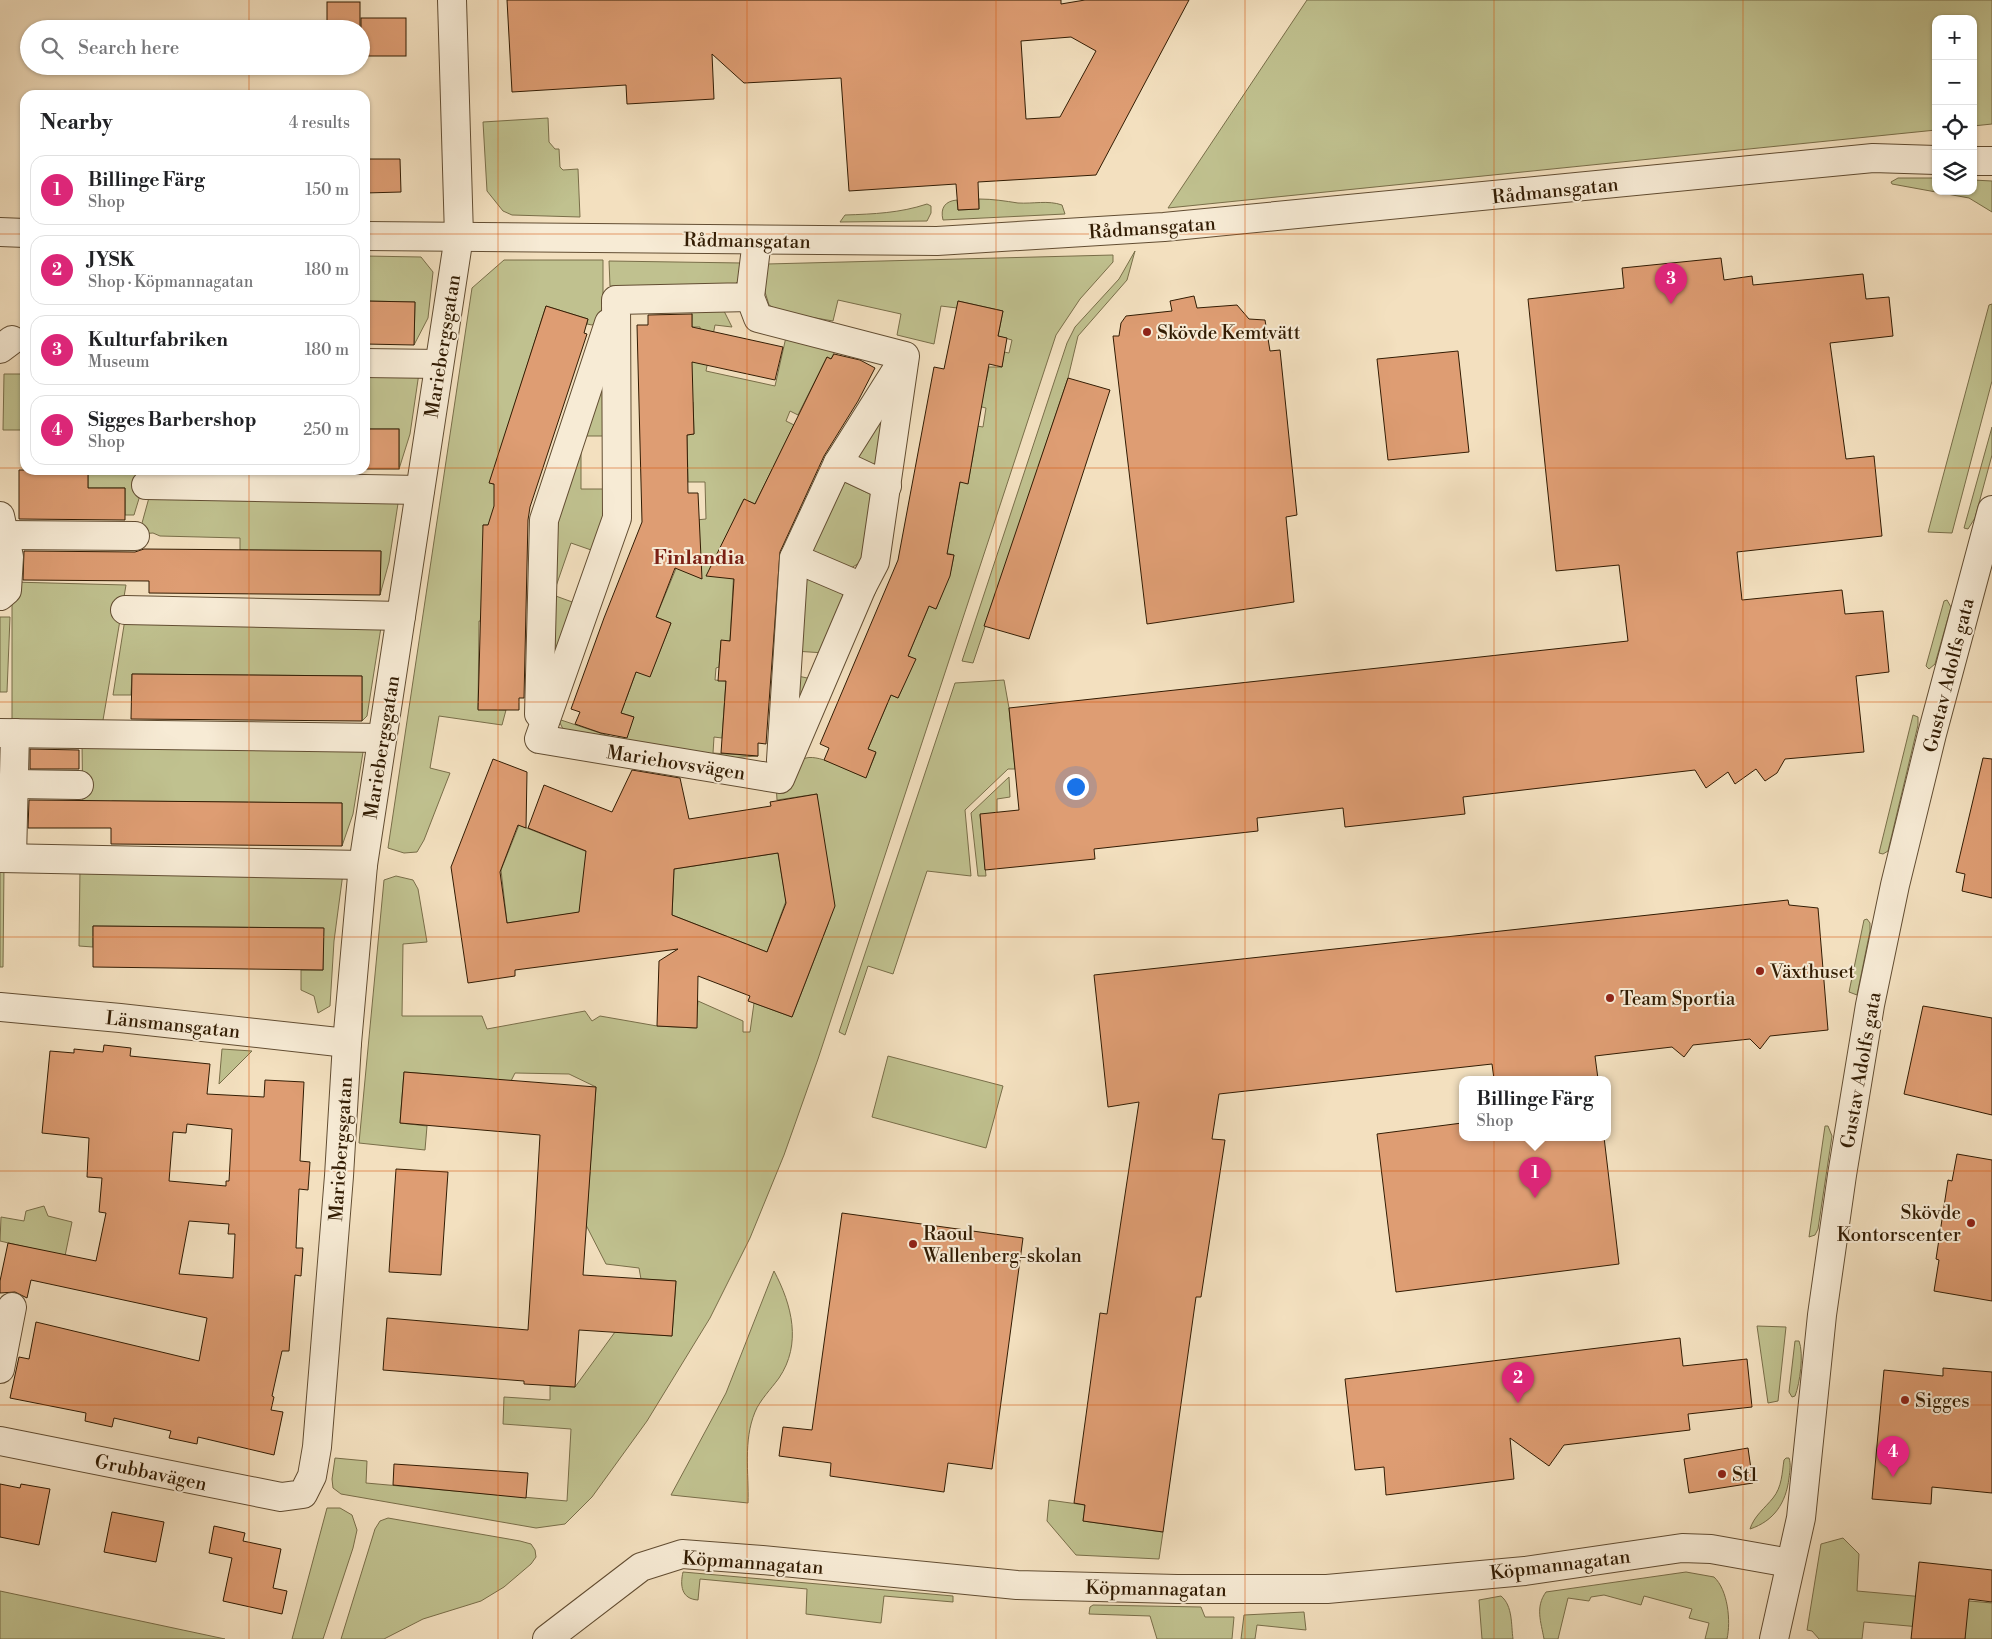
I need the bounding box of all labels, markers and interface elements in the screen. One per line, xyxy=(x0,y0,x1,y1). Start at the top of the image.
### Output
map controls xyxy=(1932,15,1977,195)
button: + xyxy=(1932,15,1977,60)
search box xyxy=(20,20,370,75)
icon: search xyxy=(38,34,66,62)
text: Search here xyxy=(78,36,179,60)
button: − xyxy=(1932,60,1977,105)
button: locate xyxy=(1932,105,1977,150)
text: Nearby xyxy=(40,110,113,136)
text: 4 results xyxy=(289,113,350,133)
button: layers xyxy=(1932,150,1977,195)
text: Billinge Färg xyxy=(88,168,205,192)
street label: Rådmansgatan xyxy=(1491,172,1620,210)
text: 1 xyxy=(53,180,61,200)
text: 150 m xyxy=(305,180,349,200)
text: Shop xyxy=(88,192,125,212)
street label: Rådmansgatan xyxy=(1088,212,1216,244)
street label: Rådmansgatan xyxy=(683,228,811,254)
text: JYSK xyxy=(88,248,135,272)
text: 2 xyxy=(52,260,62,280)
text: 180 m xyxy=(305,260,349,280)
pin: 3 xyxy=(1655,263,1687,304)
text: Shop · Köpmannagatan xyxy=(88,272,253,292)
street label: Mariebergsgatan xyxy=(420,273,466,420)
place label: Skövde Kemtvätt xyxy=(1157,321,1301,345)
marker: Skövde Kemtvätt xyxy=(1141,326,1153,338)
text: Kulturfabriken xyxy=(88,328,228,352)
text: 3 xyxy=(52,340,62,360)
text: 180 m xyxy=(305,340,349,360)
text: Museum xyxy=(88,352,150,372)
text: Sigges Barbershop xyxy=(88,408,256,432)
text: 4 xyxy=(52,420,62,440)
text: 250 m xyxy=(303,420,349,440)
text: Shop xyxy=(88,432,125,452)
district label: Finlandia xyxy=(653,546,745,571)
street label: Gustav Adolfs gata xyxy=(1918,595,1980,755)
street label: Mariebergsgatan xyxy=(359,674,405,821)
street label: Mariehovsvägen xyxy=(605,740,747,786)
your location xyxy=(1063,774,1089,800)
place label: Växthuset xyxy=(1769,960,1855,984)
marker: Växthuset xyxy=(1754,965,1766,977)
place label: Team Sportia xyxy=(1620,987,1736,1011)
street label: Gustav Adolfs gata xyxy=(1835,990,1887,1150)
marker: Team Sportia xyxy=(1604,992,1616,1004)
street label: Länsmansgatan xyxy=(104,1006,241,1044)
street label: Mariebergsgatan xyxy=(324,1076,358,1222)
popup xyxy=(1459,1076,1611,1141)
text: Billinge Färg xyxy=(1477,1087,1593,1111)
text: Shop xyxy=(1477,1111,1514,1131)
pin: 1 xyxy=(1519,1157,1551,1198)
place label: Skövde Kontorscenter xyxy=(1837,1201,1961,1247)
marker: Skövde Kontorscenter xyxy=(1965,1217,1977,1229)
place label: Raoul Wallenberg-skolan xyxy=(922,1222,1082,1268)
marker: Raoul Wallenberg-skolan xyxy=(907,1238,919,1250)
pin: 2 xyxy=(1502,1362,1534,1403)
place label: Sigges xyxy=(1915,1389,1970,1413)
marker: Sigges xyxy=(1899,1394,1911,1406)
pin: 4 xyxy=(1877,1436,1909,1477)
street label: Grubbavägen xyxy=(92,1449,209,1497)
place label: St1 xyxy=(1732,1463,1758,1487)
marker: St1 xyxy=(1716,1468,1728,1480)
street label: Köpmannagatan xyxy=(1489,1544,1632,1586)
street label: Köpmannagatan xyxy=(682,1546,824,1580)
street label: Köpmannagatan xyxy=(1085,1576,1227,1602)

